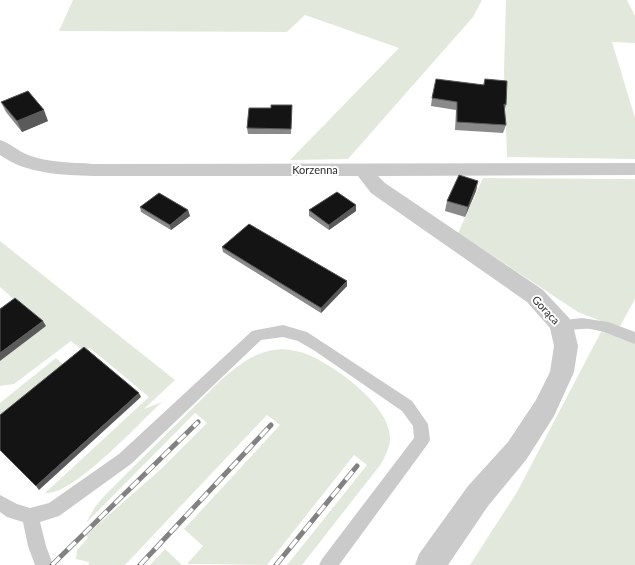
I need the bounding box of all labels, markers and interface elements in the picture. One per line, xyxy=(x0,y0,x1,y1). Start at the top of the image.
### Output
street label: Korzenna xyxy=(292,163,338,176)
street label: Gorąca xyxy=(530,293,563,327)

